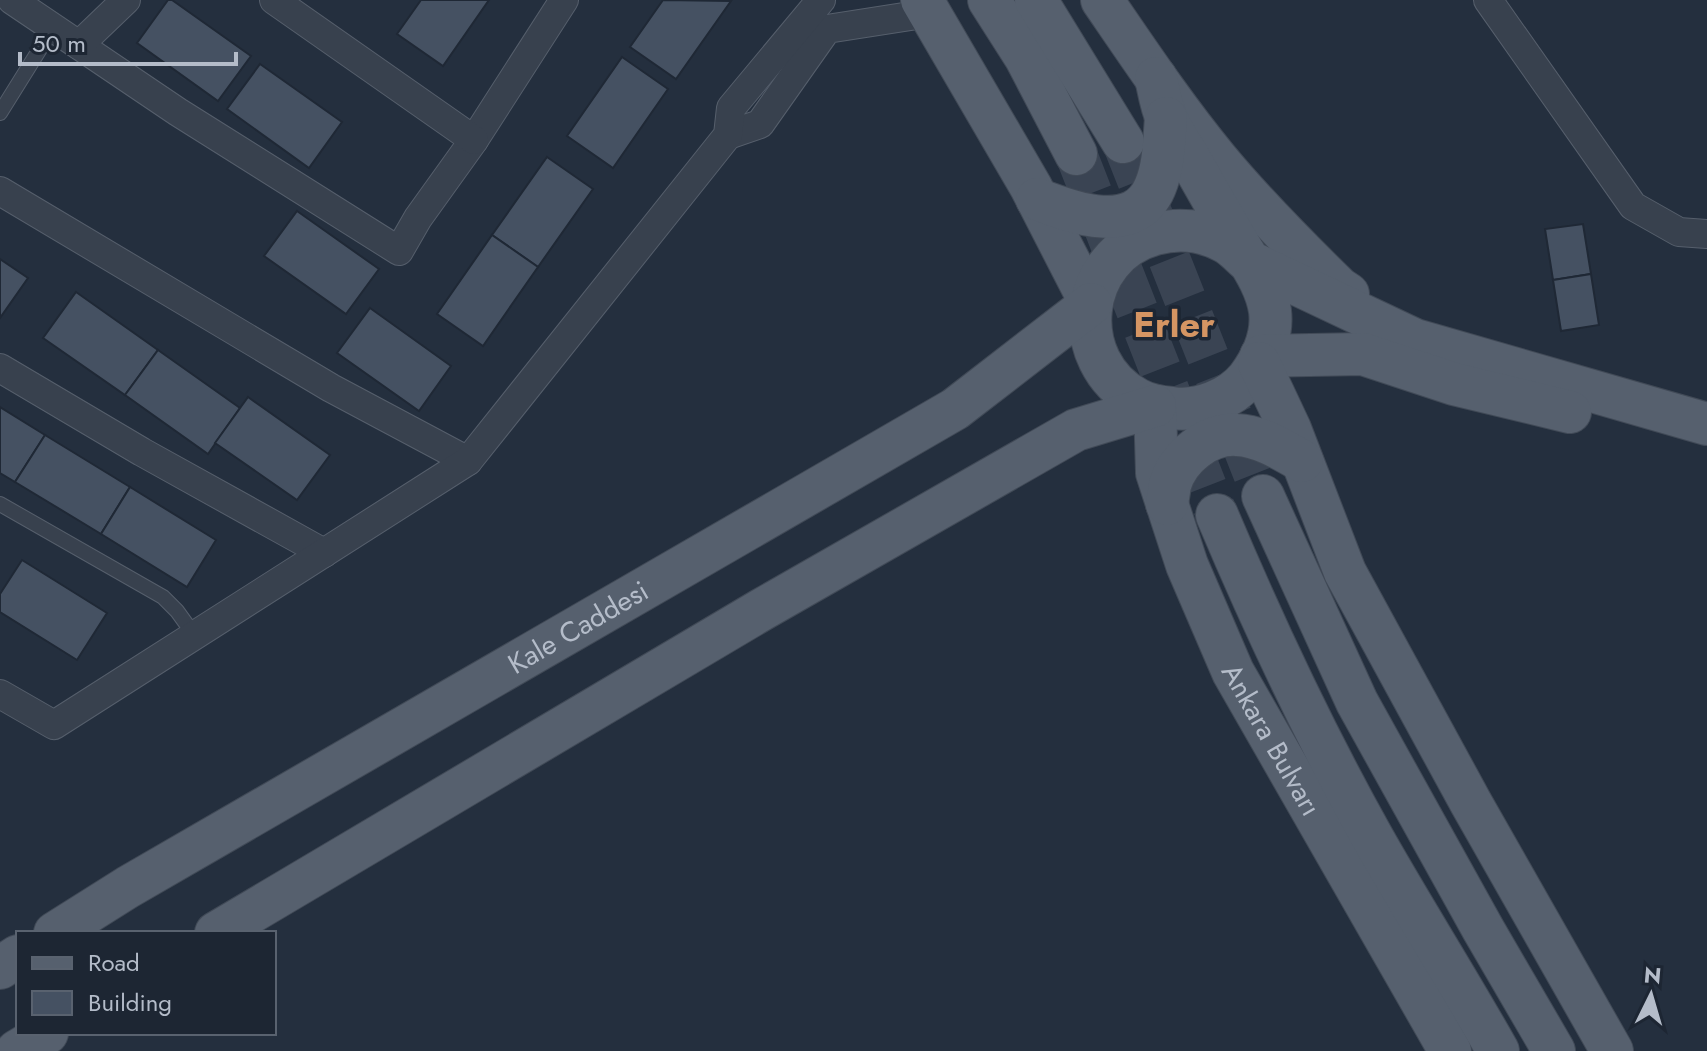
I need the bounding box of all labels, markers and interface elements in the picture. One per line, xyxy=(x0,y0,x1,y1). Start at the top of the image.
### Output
scale bar xyxy=(20,16,236,66)
text: 50 m xyxy=(32,26,86,61)
district label: Erler xyxy=(1133,298,1215,350)
street label: Kale Caddesi xyxy=(500,570,656,684)
street label: Ankara Bulvarı xyxy=(1212,656,1332,823)
legend xyxy=(16,931,276,1035)
text: Road xyxy=(88,945,140,980)
north arrow xyxy=(1611,955,1691,1035)
text: N xyxy=(1643,958,1663,992)
text: Building xyxy=(88,985,172,1020)

